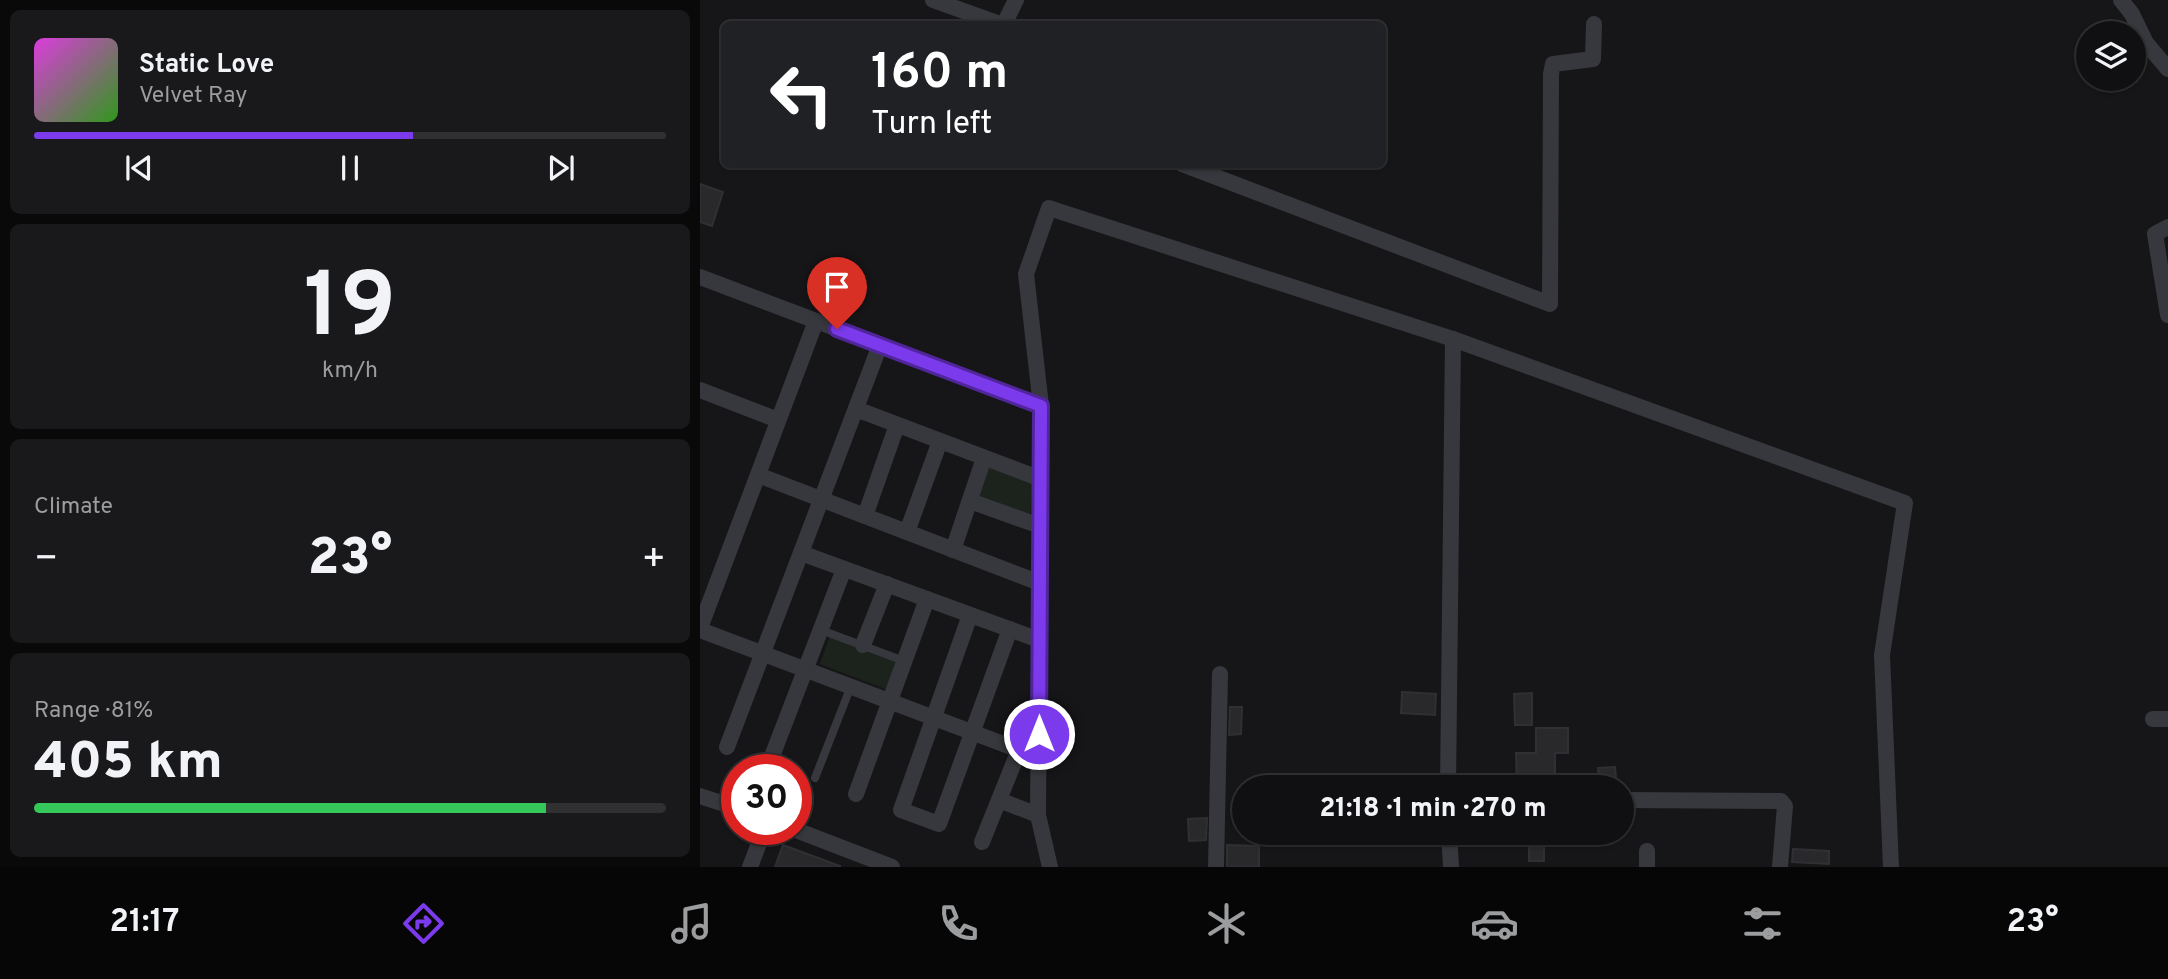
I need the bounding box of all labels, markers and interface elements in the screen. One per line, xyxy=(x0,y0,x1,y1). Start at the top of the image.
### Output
map controls xyxy=(2076,21,2146,91)
button: layers xyxy=(2076,21,2146,91)
text: 160 m xyxy=(871,44,1008,106)
text: Static Love xyxy=(139,49,274,82)
icon: left xyxy=(756,49,847,140)
text: Velvet Ray xyxy=(139,82,247,111)
text: Turn left xyxy=(871,105,992,145)
icon: previous xyxy=(120,149,158,187)
icon: pause xyxy=(331,149,369,187)
icon: next xyxy=(542,149,580,187)
text: 19 xyxy=(304,254,396,369)
pin xyxy=(807,257,867,329)
icon: arrive xyxy=(818,268,856,306)
text: km/h xyxy=(322,357,378,386)
text: Climate xyxy=(34,493,113,522)
text: 23° xyxy=(308,527,392,593)
text: − xyxy=(34,536,59,585)
text: + xyxy=(641,536,666,585)
text: Range · 81% xyxy=(34,697,153,726)
position arrow xyxy=(1002,697,1076,771)
text: 405 km xyxy=(34,731,223,797)
speed limit sign: 30 xyxy=(721,754,812,845)
text: 21:18 · 1 min · 270 m xyxy=(1319,793,1547,826)
icon: directions xyxy=(399,899,448,948)
icon: music xyxy=(667,899,716,948)
icon: phone xyxy=(934,899,983,948)
icon: climate xyxy=(1202,899,1251,948)
icon: car xyxy=(1470,899,1519,948)
icon: filters xyxy=(1738,899,1787,948)
text: 21:17 xyxy=(109,903,180,943)
text: 23° xyxy=(2006,903,2059,943)

